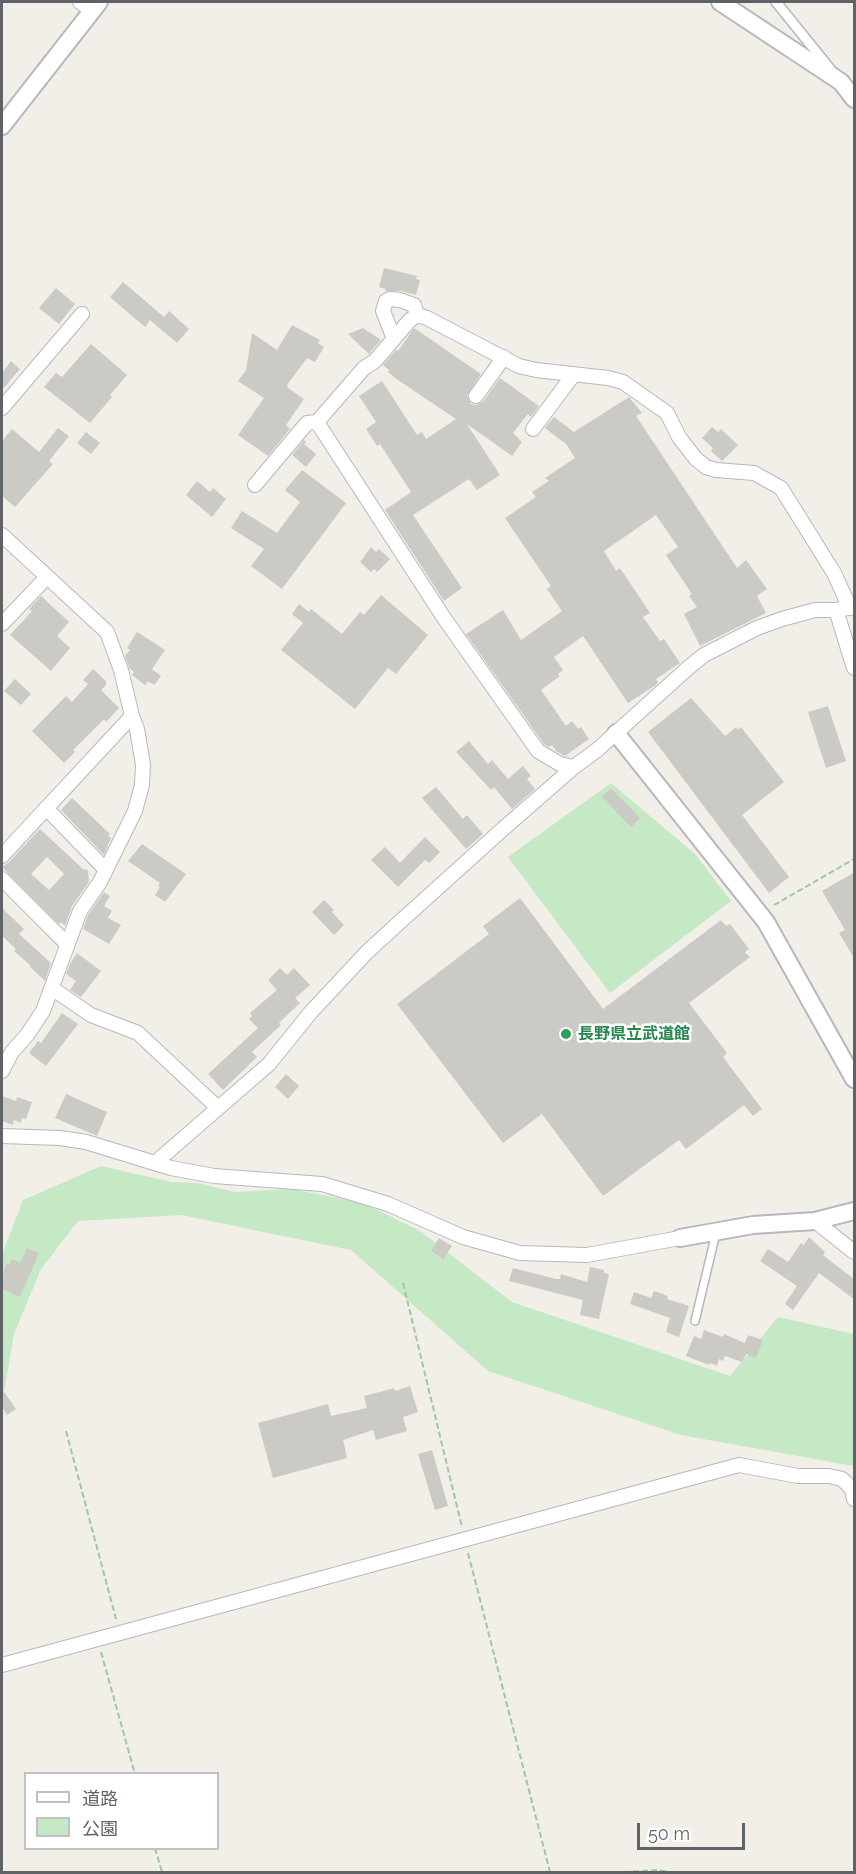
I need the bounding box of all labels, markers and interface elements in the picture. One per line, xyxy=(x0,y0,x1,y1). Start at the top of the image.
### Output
place label: 長野県立武道館 xyxy=(578,1024,690,1044)
marker: 長野県立武道館 xyxy=(559,1027,573,1041)
legend xyxy=(24,1772,219,1850)
text: 道路 xyxy=(82,1788,118,1809)
scale bar xyxy=(640,1811,748,1849)
text: 公園 xyxy=(82,1818,118,1839)
text: 50 m xyxy=(648,1823,690,1844)

